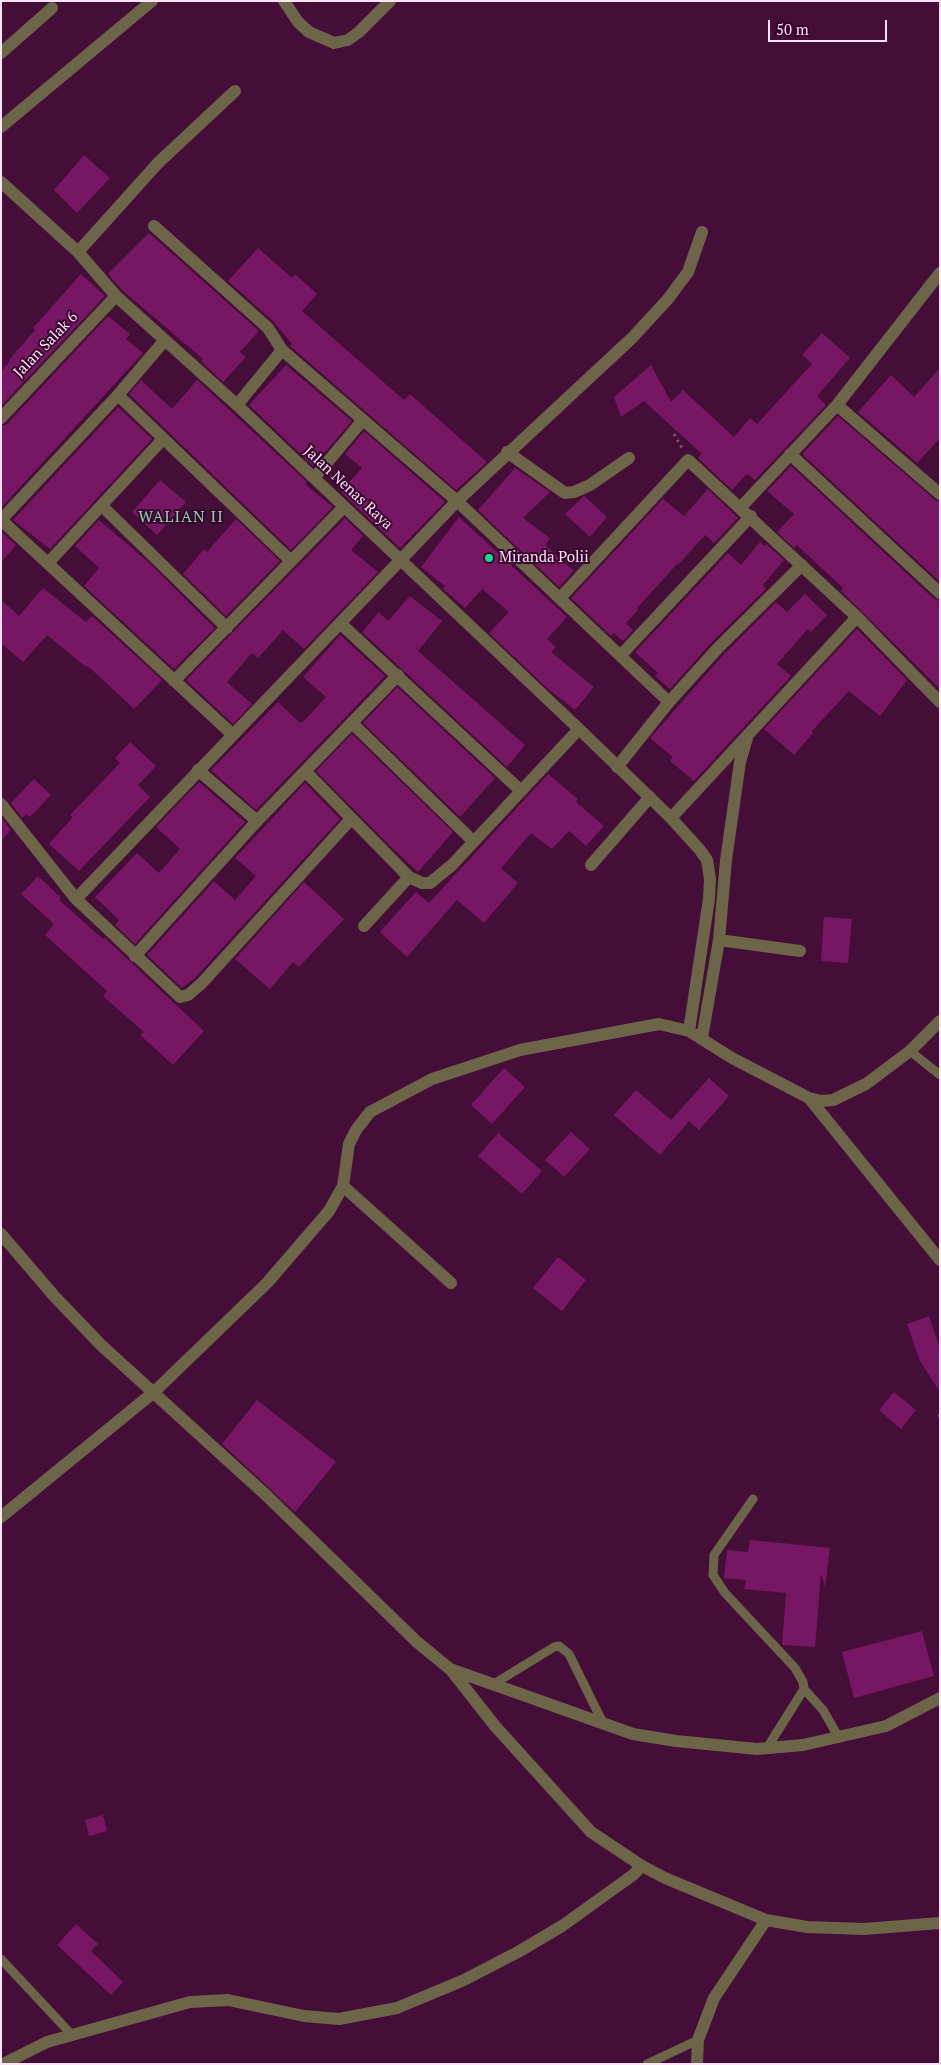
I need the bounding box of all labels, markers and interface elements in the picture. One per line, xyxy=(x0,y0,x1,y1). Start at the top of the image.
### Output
scale bar xyxy=(771,10,890,42)
text: 50 m xyxy=(776,19,809,39)
street label: Jalan Salak 6 xyxy=(10,308,82,382)
street label: Jalan Nenas Raya xyxy=(300,442,396,534)
district label: WALIAN II xyxy=(137,507,225,527)
place label: Miranda Polii xyxy=(499,549,589,567)
marker: Miranda Polii xyxy=(483,552,495,564)

